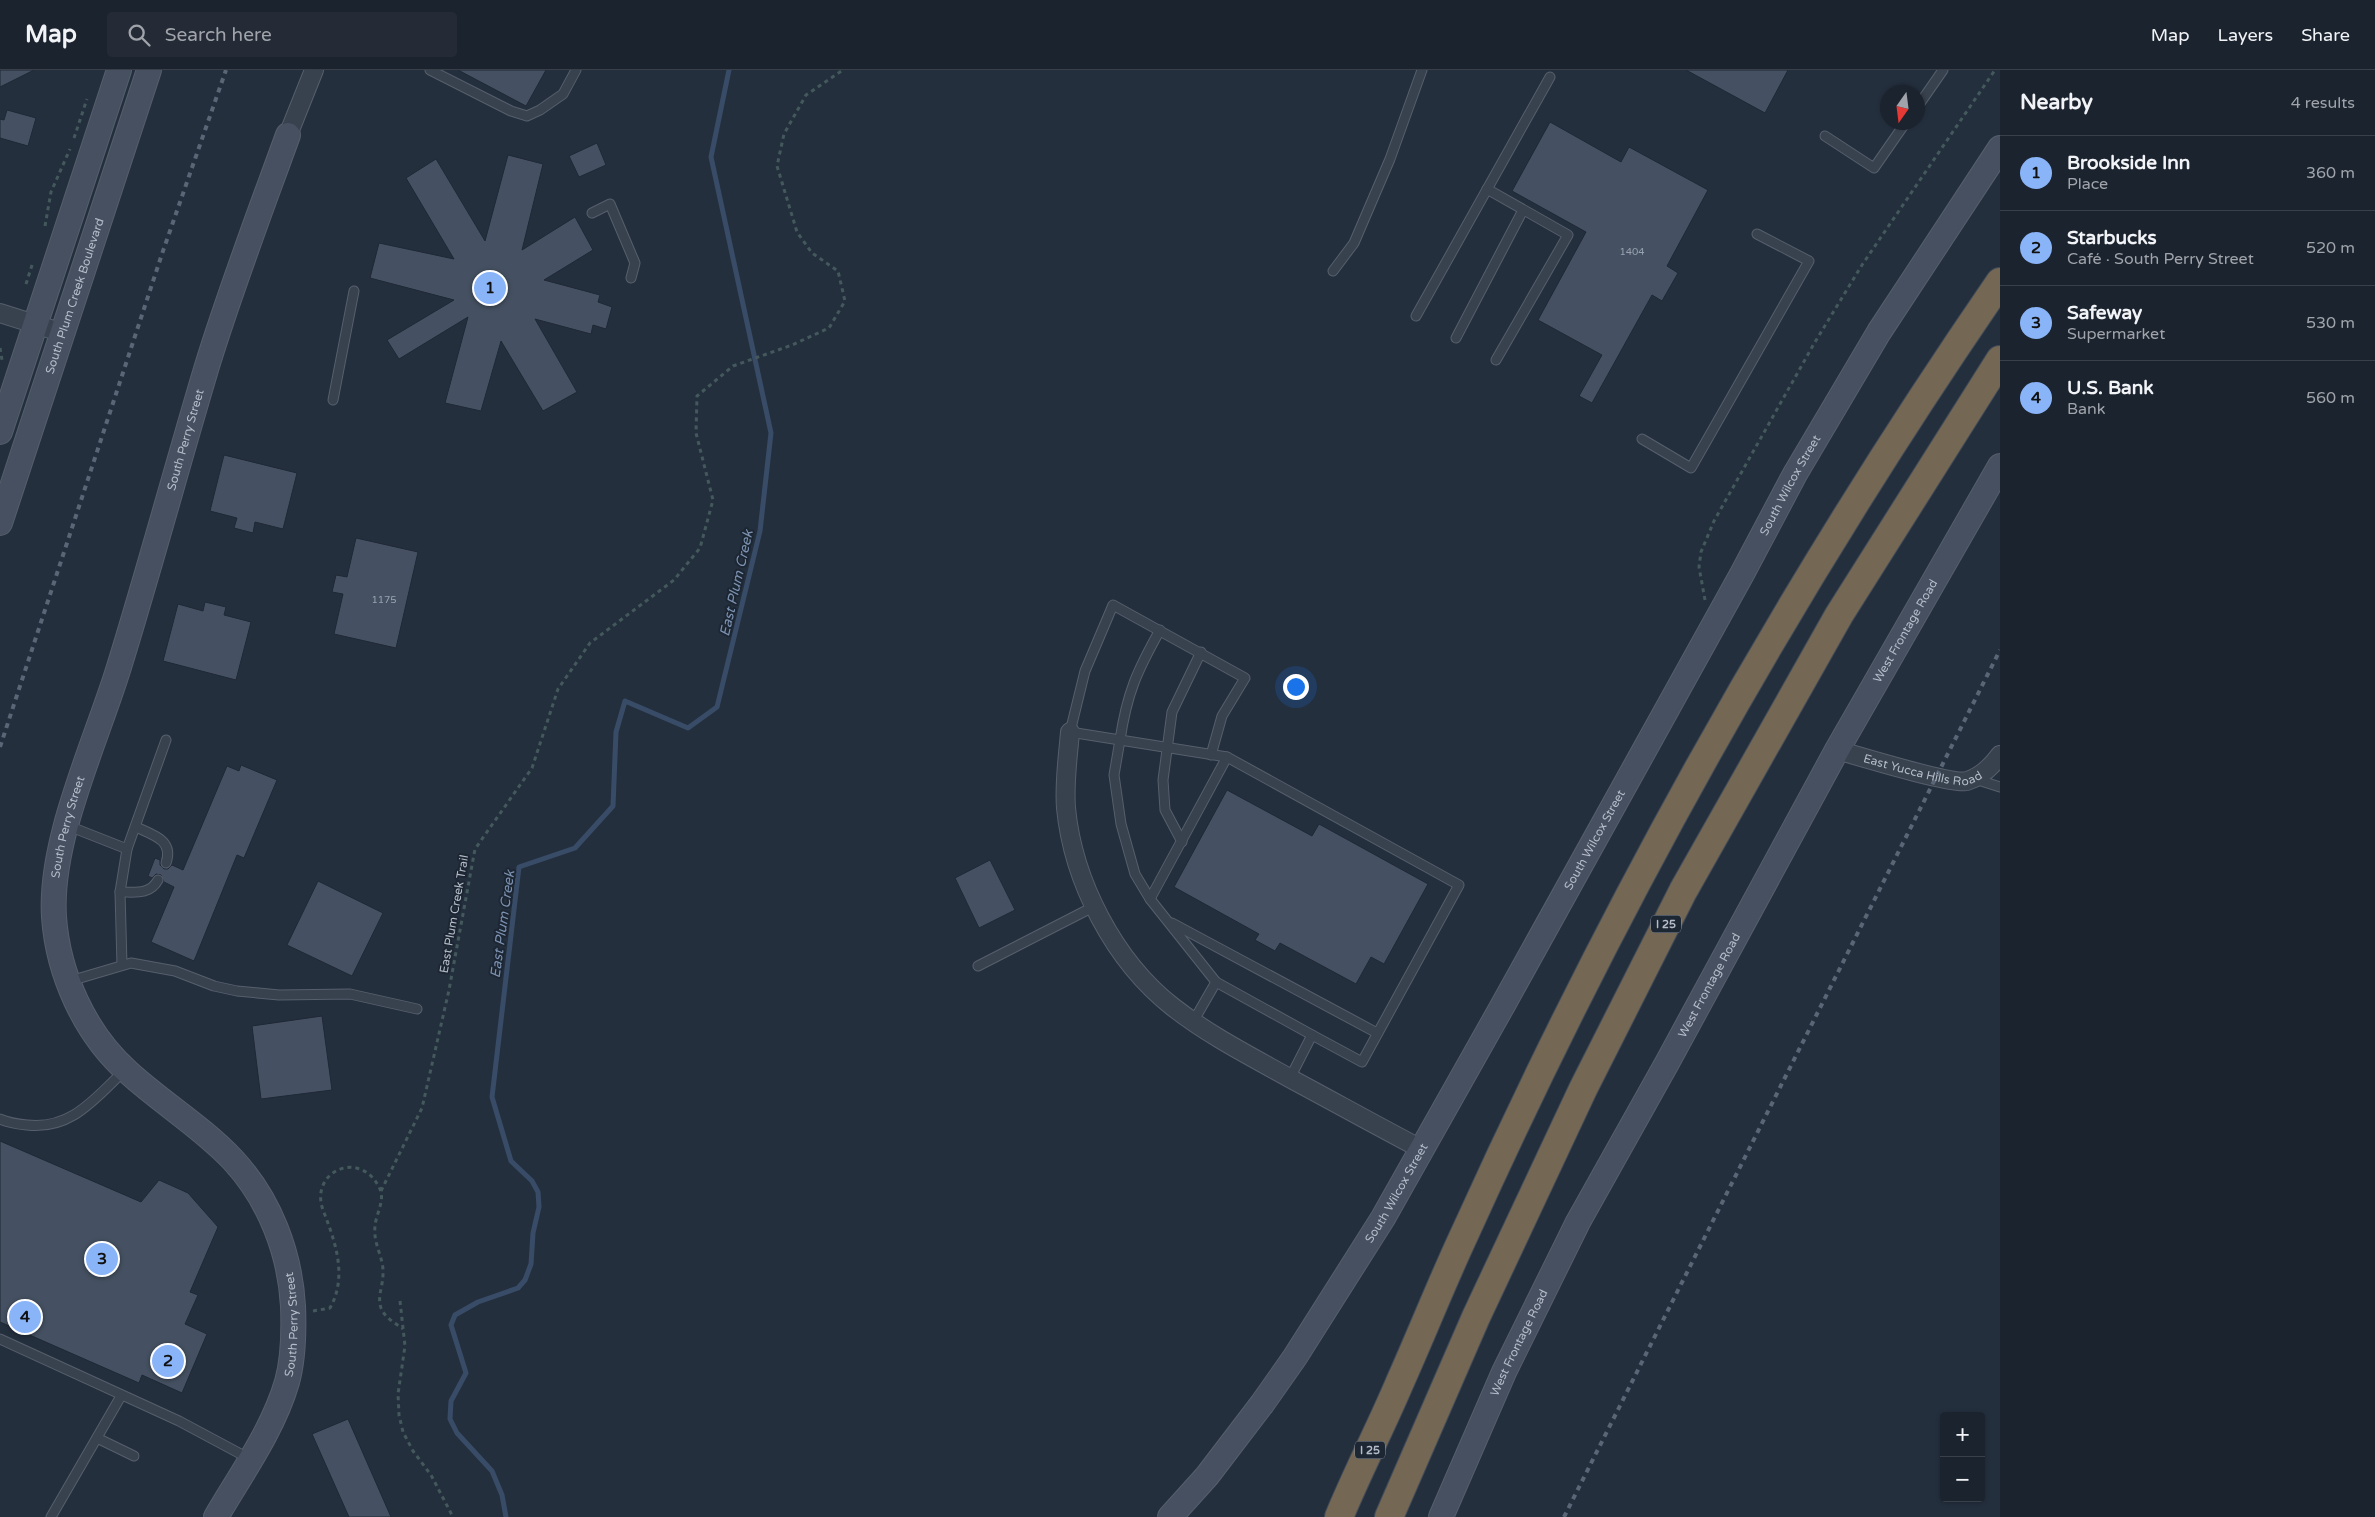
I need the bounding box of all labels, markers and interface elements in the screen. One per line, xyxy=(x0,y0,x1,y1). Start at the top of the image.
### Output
search box xyxy=(107,12,457,57)
text: Map xyxy=(25,20,77,49)
icon: search xyxy=(125,21,153,49)
text: Search here xyxy=(165,24,272,46)
text: Map xyxy=(2151,24,2190,46)
text: Layers xyxy=(2218,24,2273,46)
text: Share xyxy=(2301,24,2350,46)
north arrow xyxy=(1880,85,1925,130)
text: Nearby xyxy=(2020,90,2093,115)
text: 4 results xyxy=(2291,93,2355,113)
text: Brookside Inn xyxy=(2067,152,2190,174)
text: 1 xyxy=(2031,163,2041,183)
text: 360 m xyxy=(2306,163,2355,183)
text: Place xyxy=(2067,174,2108,194)
street label: South Plum Creek Boulevard xyxy=(43,216,107,376)
text: Starbucks xyxy=(2067,227,2157,249)
text: 2 xyxy=(2031,238,2041,258)
text: 520 m xyxy=(2306,238,2355,258)
house number: 1404 xyxy=(1619,246,1645,258)
text: Café · South Perry Street xyxy=(2067,249,2254,269)
pin: 1 xyxy=(474,269,506,307)
text: Safeway xyxy=(2067,302,2142,324)
text: 3 xyxy=(2031,313,2041,333)
text: 530 m xyxy=(2306,313,2355,333)
text: Supermarket xyxy=(2067,324,2165,344)
text: U.S. Bank xyxy=(2067,377,2154,399)
street label: South Perry Street xyxy=(164,387,207,492)
text: 4 xyxy=(2031,388,2041,408)
text: 560 m xyxy=(2306,388,2355,408)
text: Bank xyxy=(2067,399,2106,419)
street label: South Wilcox Street xyxy=(1757,432,1824,538)
water label: East Plum Creek xyxy=(716,527,757,638)
street label: West Frontage Road xyxy=(1870,577,1940,685)
house number: 1175 xyxy=(371,594,397,606)
your location xyxy=(1283,674,1309,700)
street label: East Yucca Hills Road xyxy=(1862,751,1985,789)
street label: South Perry Street xyxy=(48,774,88,879)
street label: South Wilcox Street xyxy=(1561,787,1628,893)
street label: East Plum Creek Trail xyxy=(437,854,471,974)
water label: East Plum Creek xyxy=(487,868,519,979)
road number: I 25 xyxy=(1651,916,1681,932)
street label: West Frontage Road xyxy=(1675,931,1743,1040)
street label: South Wilcox Street xyxy=(1362,1141,1431,1245)
pin: 3 xyxy=(86,1240,118,1278)
street label: South Perry Street xyxy=(282,1271,300,1378)
street label: West Frontage Road xyxy=(1487,1287,1551,1398)
pin: 4 xyxy=(9,1298,41,1336)
pin: 2 xyxy=(152,1342,184,1380)
map controls xyxy=(1940,1412,1985,1502)
button: + xyxy=(1940,1412,1985,1457)
road number: I 25 xyxy=(1355,1442,1385,1458)
button: − xyxy=(1940,1457,1985,1502)

